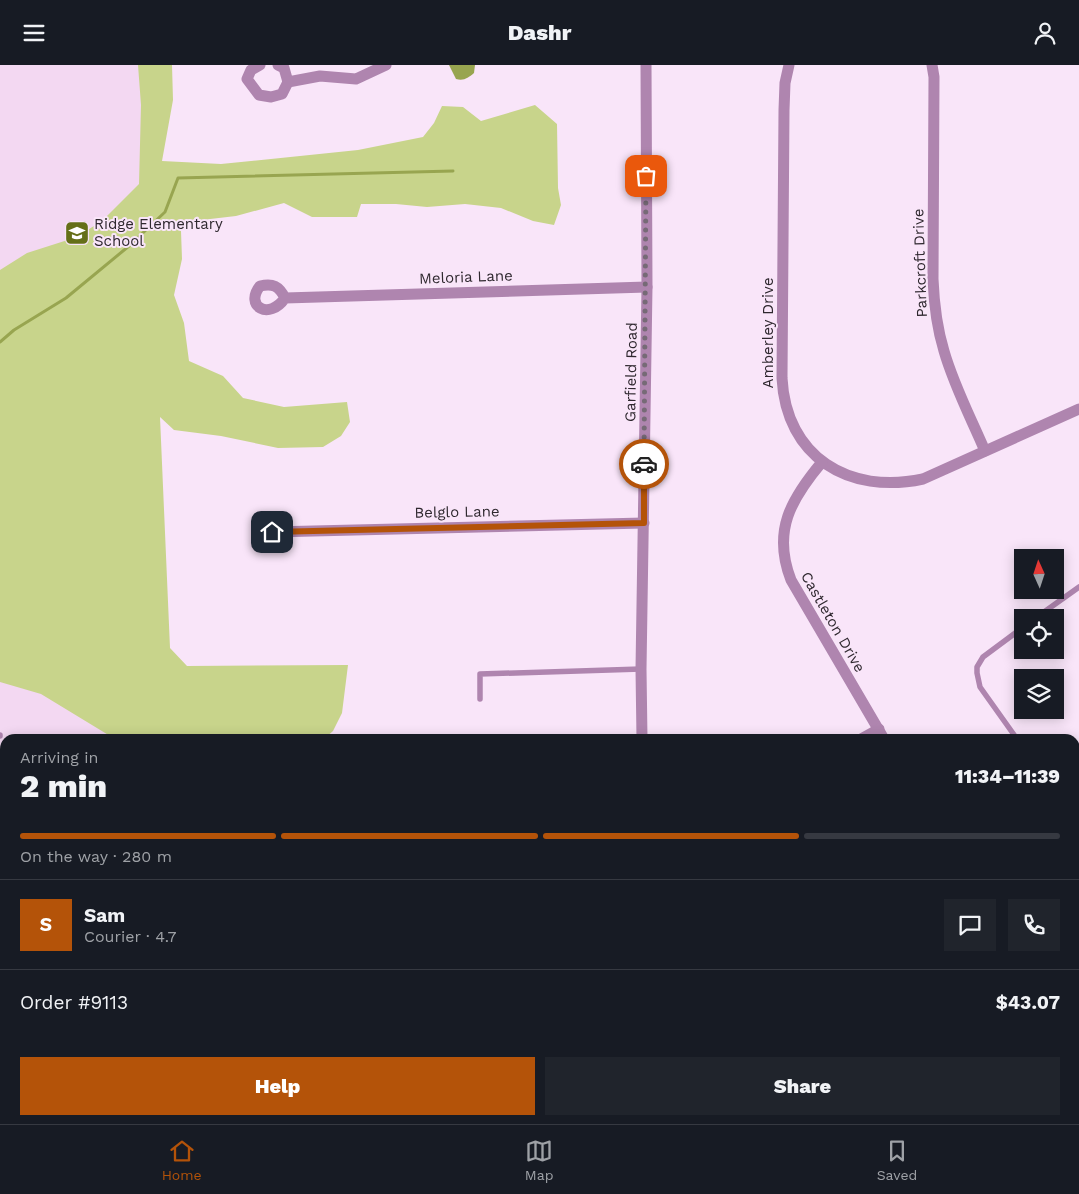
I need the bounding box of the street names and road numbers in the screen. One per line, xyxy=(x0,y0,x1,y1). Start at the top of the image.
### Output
street label: Parkcroft Drive xyxy=(909,208,931,318)
street label: Meloria Lane xyxy=(419,266,513,288)
street label: Amberley Drive xyxy=(759,277,777,389)
street label: Garfield Road xyxy=(621,322,641,422)
street label: Belglo Lane xyxy=(414,502,500,522)
street label: Castleton Drive xyxy=(797,569,869,675)

